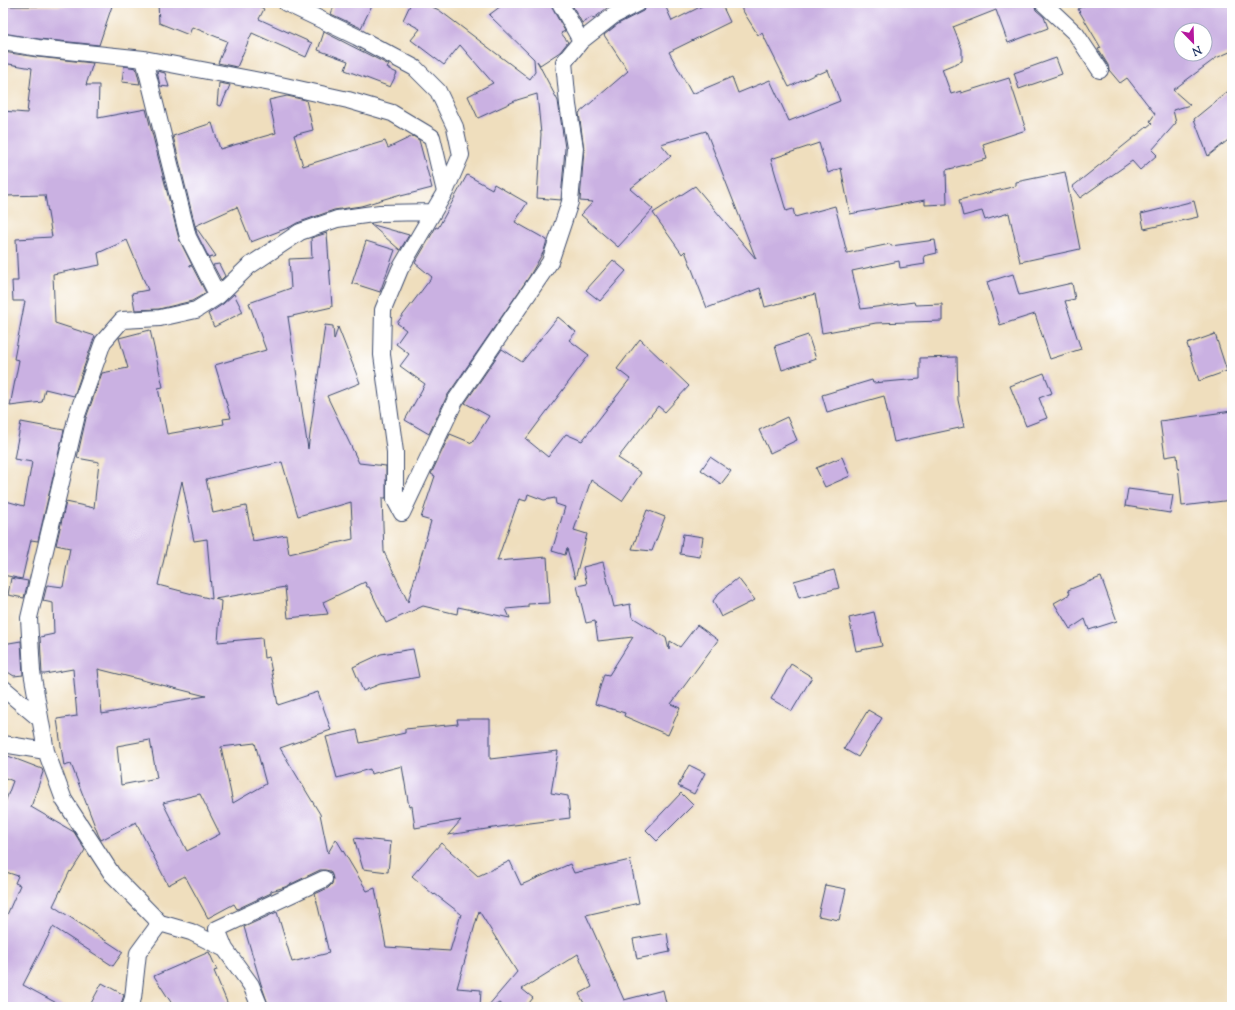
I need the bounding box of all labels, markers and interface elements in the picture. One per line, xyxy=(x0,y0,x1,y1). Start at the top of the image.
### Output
north arrow xyxy=(1173,22,1213,62)
text: N xyxy=(1189,41,1205,59)

